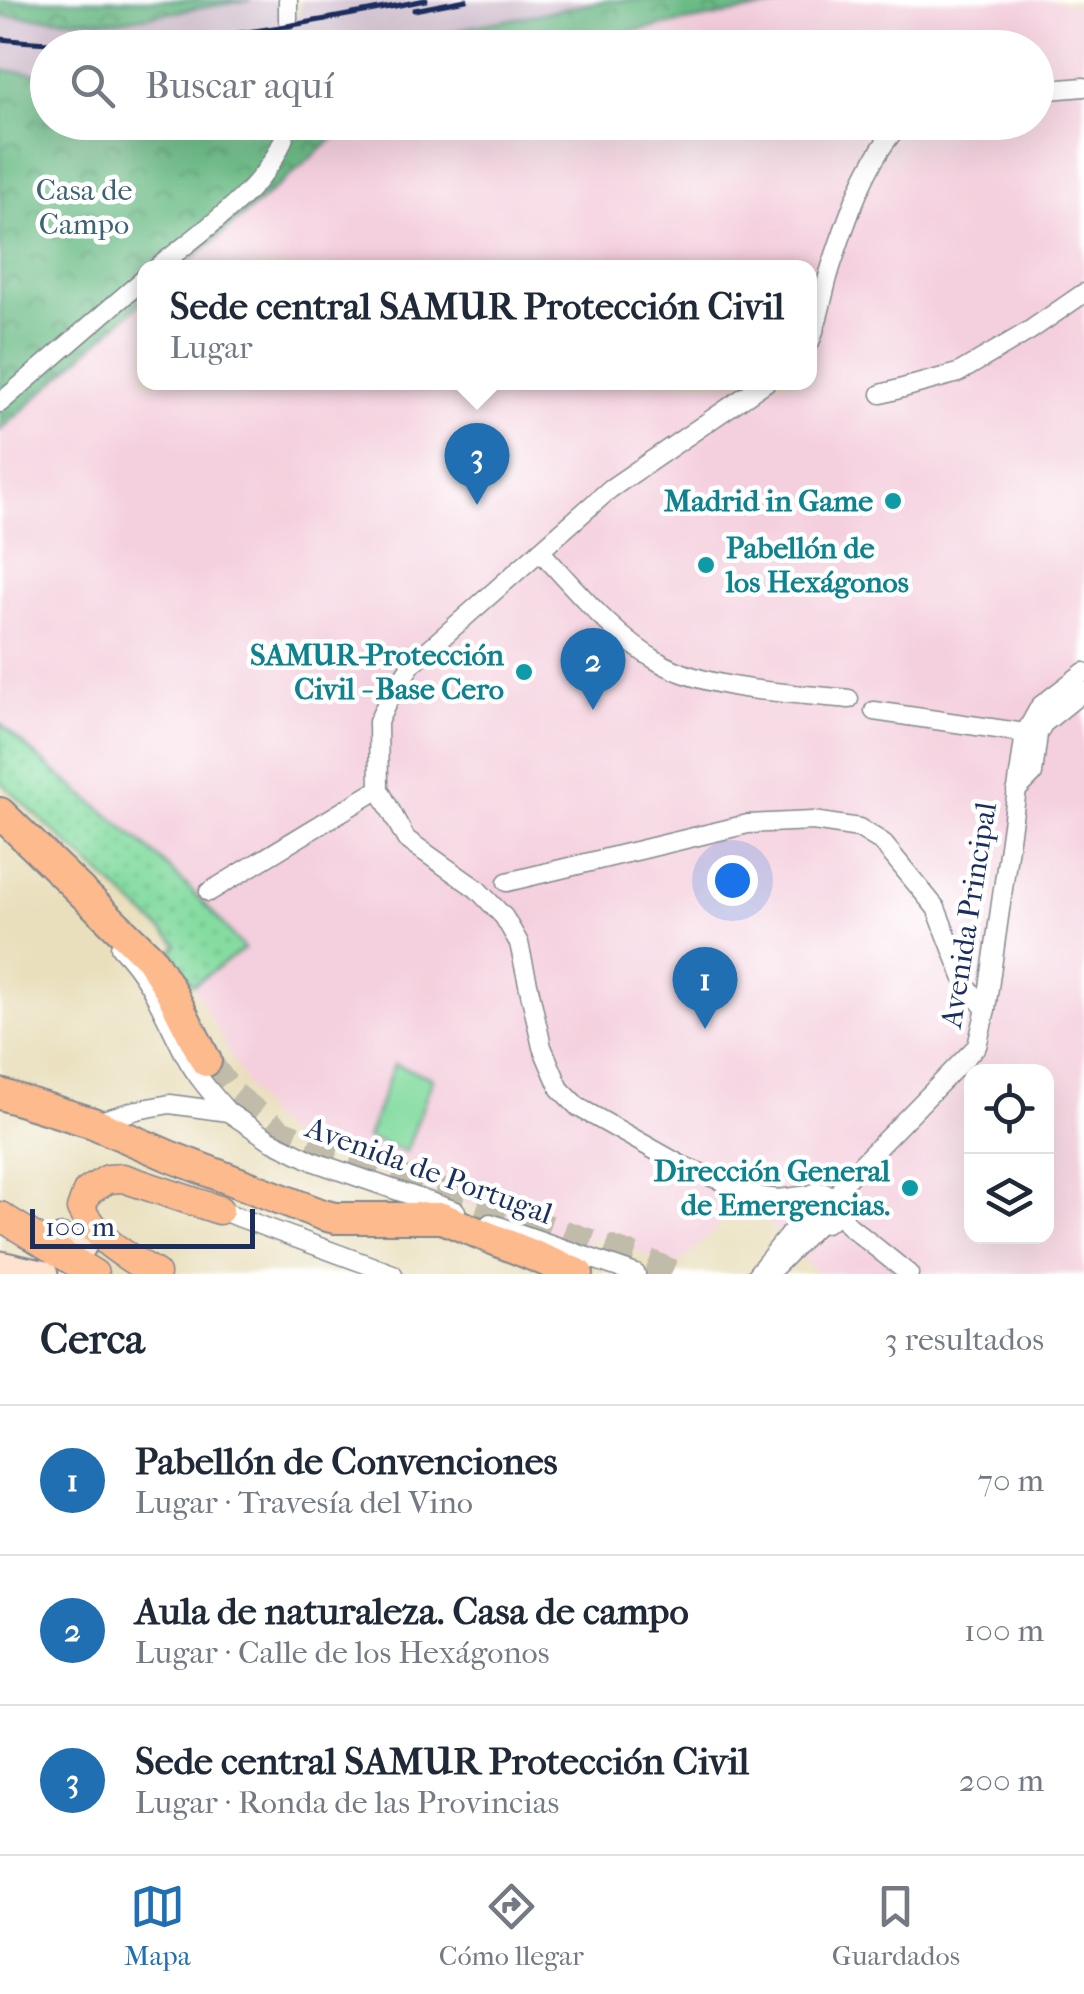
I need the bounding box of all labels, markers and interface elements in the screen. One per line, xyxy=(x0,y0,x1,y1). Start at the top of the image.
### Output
search box xyxy=(30,30,1054,140)
icon: search xyxy=(65,58,120,113)
text: Buscar aquí xyxy=(145,63,334,108)
park label: Casa de Campo xyxy=(36,173,132,242)
popup xyxy=(137,260,817,390)
text: Sede central SAMUR Protección Civil xyxy=(170,284,784,329)
text: Lugar xyxy=(170,329,253,366)
pin: 3 xyxy=(444,422,510,505)
place label: Madrid in Game xyxy=(664,484,873,519)
marker: Madrid in Game xyxy=(882,490,904,512)
place label: Pabellón de los Hexágonos xyxy=(725,531,909,600)
marker: Pabellón de los Hexágonos xyxy=(695,554,717,576)
pin: 2 xyxy=(560,628,626,710)
place label: SAMUR-Protección Civil - Base Cero xyxy=(250,638,505,707)
marker: SAMUR-Protección Civil - Base Cero xyxy=(513,661,535,683)
street label: Avenida Principal xyxy=(934,800,1004,1031)
your location xyxy=(707,855,758,906)
pin: 1 xyxy=(672,946,738,1029)
map controls xyxy=(964,1064,1054,1244)
button: locate xyxy=(964,1064,1054,1154)
street label: Avenida de Portugal xyxy=(300,1110,557,1232)
place label: Dirección General de Emergencias. xyxy=(654,1154,891,1223)
button: layers xyxy=(964,1154,1054,1244)
marker: Dirección General de Emergencias. xyxy=(899,1177,921,1199)
scale bar xyxy=(30,1204,255,1248)
text: 100 m xyxy=(45,1210,115,1243)
text: Cerca xyxy=(40,1315,145,1364)
text: 3 resultados xyxy=(885,1321,1044,1358)
text: Pabellón de Convenciones xyxy=(135,1439,558,1484)
text: 1 xyxy=(67,1462,78,1499)
text: 70 m xyxy=(978,1462,1044,1499)
text: Lugar · Travesía del Vino xyxy=(135,1484,473,1521)
text: Aula de naturaleza. Casa de campo xyxy=(135,1589,689,1634)
text: 2 xyxy=(64,1612,81,1649)
text: 100 m xyxy=(964,1612,1044,1649)
text: Lugar · Calle de los Hexágonos xyxy=(135,1634,550,1671)
text: Sede central SAMUR Protección Civil xyxy=(135,1739,749,1784)
text: 3 xyxy=(66,1762,79,1799)
text: 200 m xyxy=(959,1762,1044,1799)
text: Lugar · Ronda de las Provincias xyxy=(135,1784,559,1821)
tab: Mapa xyxy=(124,1879,191,1972)
tab: Cómo llegar xyxy=(439,1879,584,1972)
tab: Guardados xyxy=(832,1879,960,1972)

